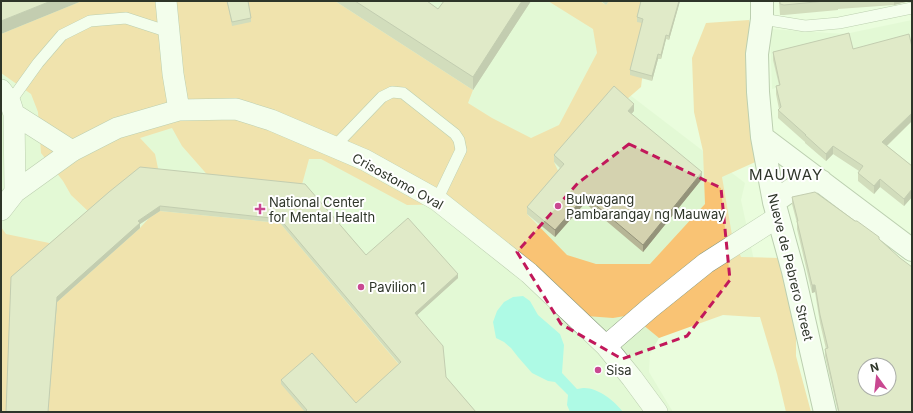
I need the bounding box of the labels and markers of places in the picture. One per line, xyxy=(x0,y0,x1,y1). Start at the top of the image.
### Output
place label: Bulwagang Pambarangay ng Mauway xyxy=(566,191,725,222)
place label: National Center for Mental Health xyxy=(269,194,375,225)
marker: Bulwagang Pambarangay ng Mauway xyxy=(553,201,563,211)
marker: National Center for Mental Health xyxy=(254,203,266,215)
place label: Pavilion 1 xyxy=(369,279,426,295)
marker: Pavilion 1 xyxy=(356,282,366,292)
place label: Sisa xyxy=(606,362,632,378)
marker: Sisa xyxy=(593,365,603,375)

